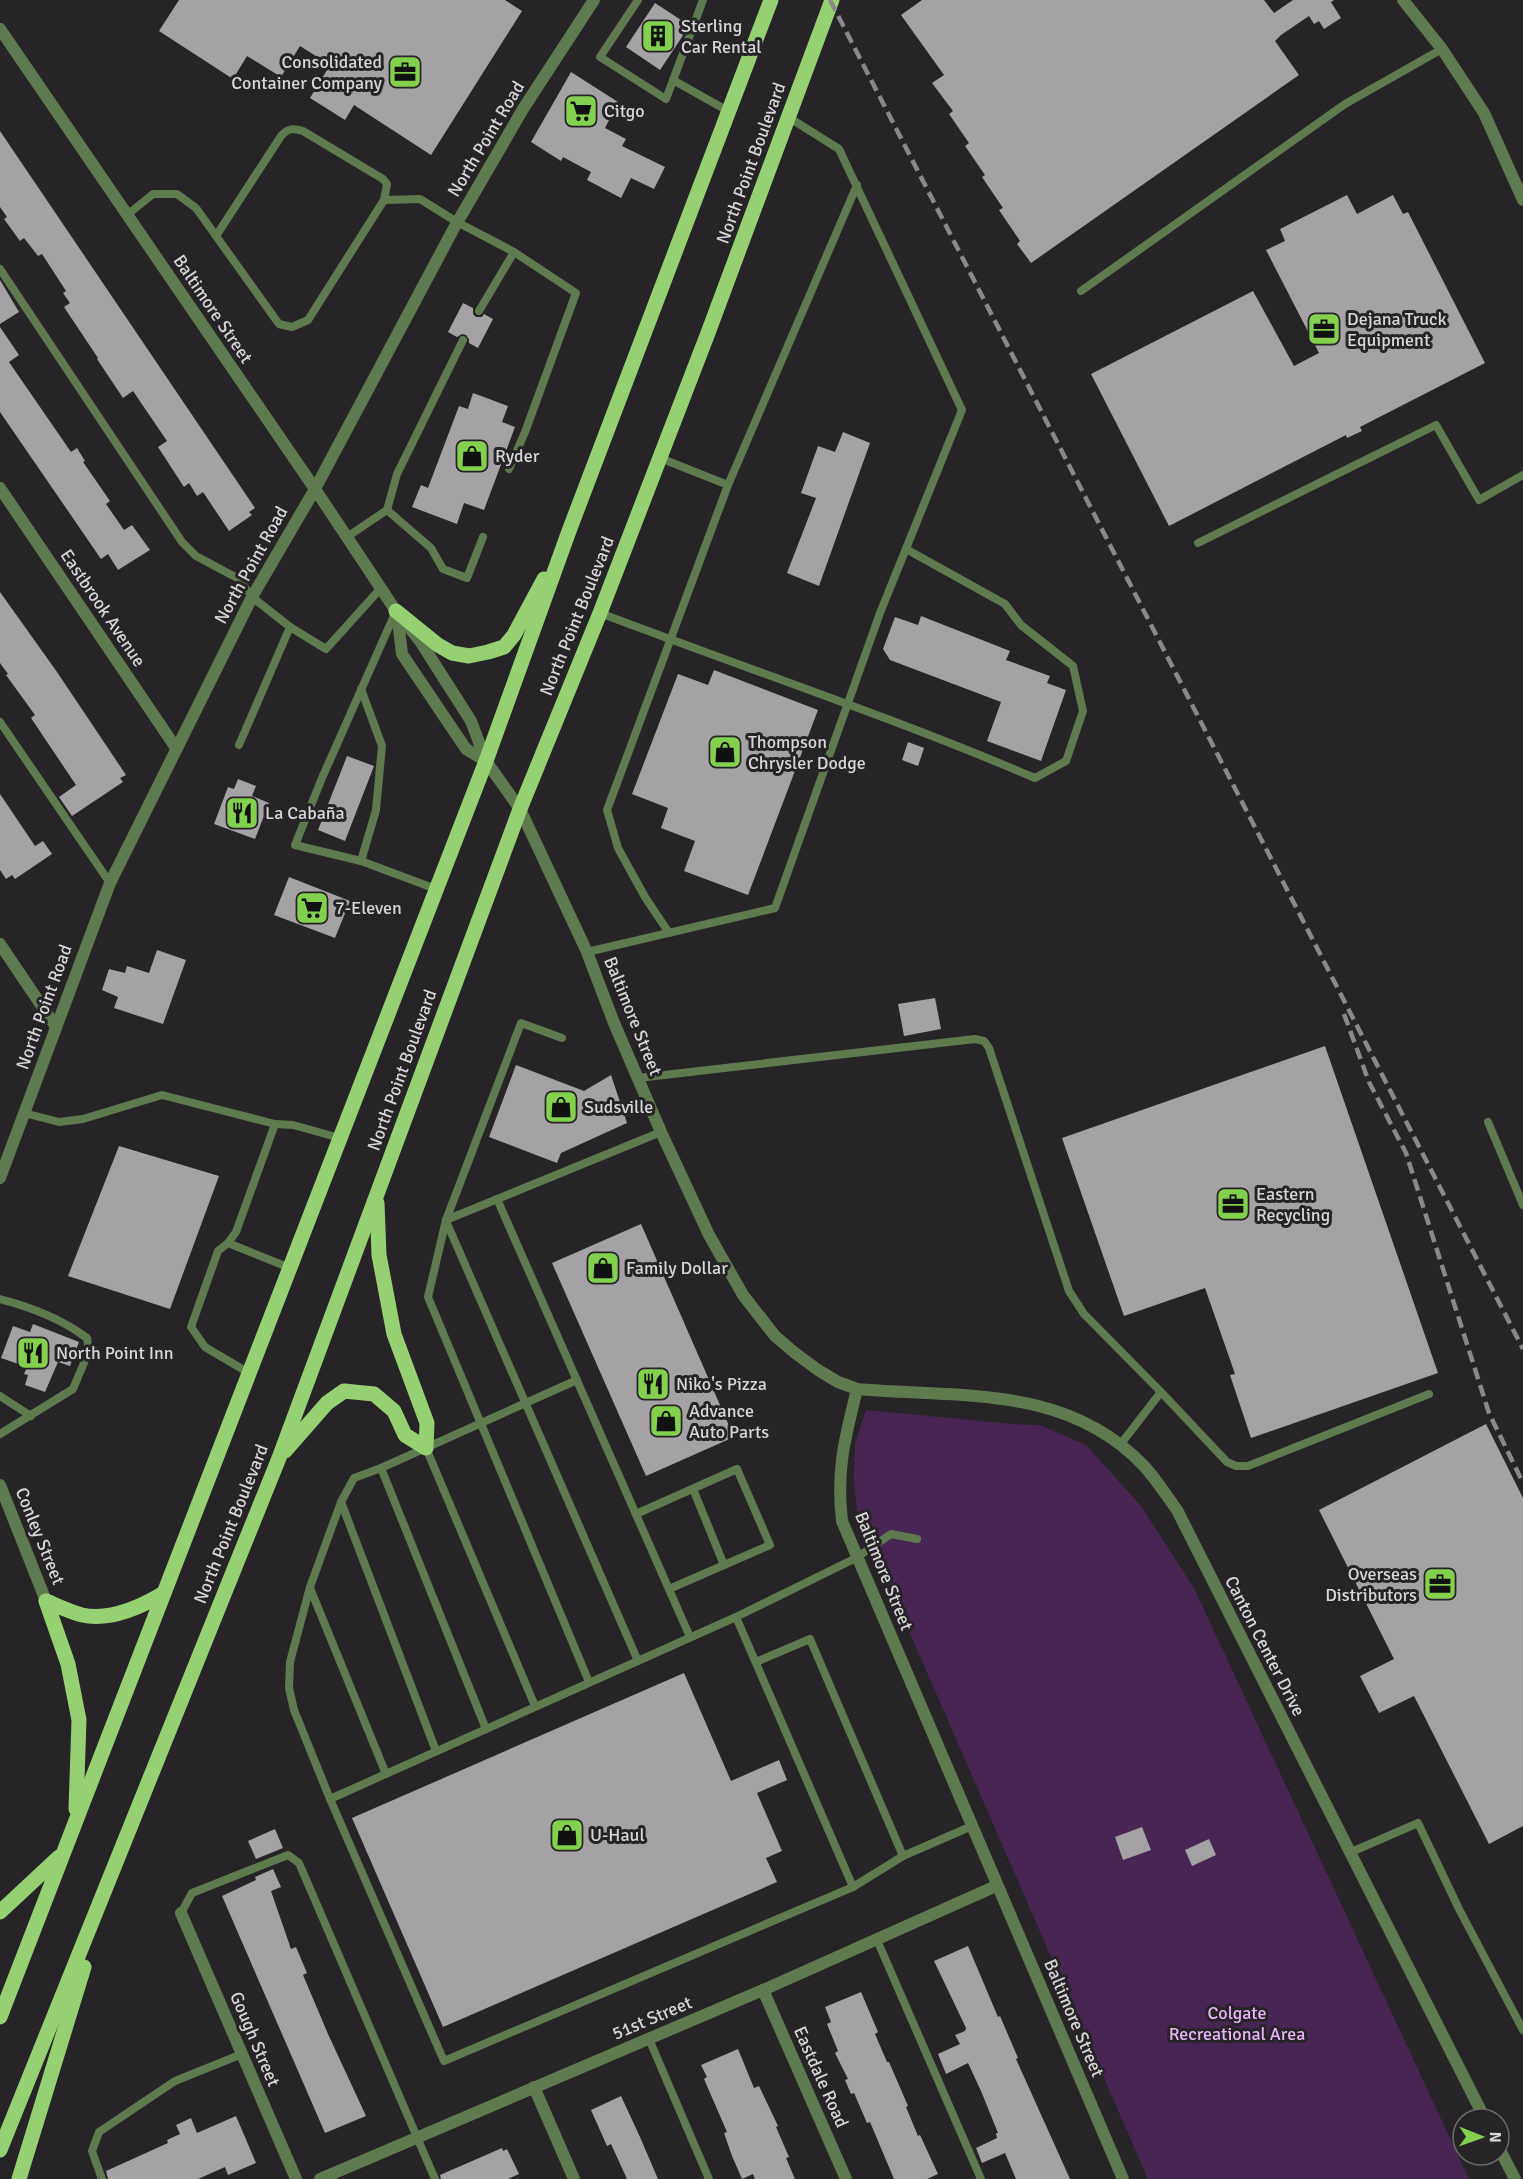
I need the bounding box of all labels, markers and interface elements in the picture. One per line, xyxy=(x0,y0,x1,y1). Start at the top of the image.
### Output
place label: Sterling Car Rental xyxy=(681,15,762,58)
building icon: Sterling Car Rental xyxy=(640,18,676,54)
place label: Consolidated Container Company xyxy=(231,51,383,94)
office icon: Consolidated Container Company xyxy=(387,54,423,90)
street label: North Point Road xyxy=(443,77,529,201)
street label: North Point Boulevard xyxy=(712,79,790,247)
supermarket icon: Citgo xyxy=(563,93,599,129)
place label: Citgo xyxy=(604,100,645,122)
street label: Baltimore Street xyxy=(169,251,257,367)
place label: Dejana Truck Equipment xyxy=(1347,308,1447,351)
office icon: Dejana Truck Equipment xyxy=(1306,311,1342,347)
shop icon: Ryder xyxy=(454,438,490,474)
place label: Ryder xyxy=(495,445,540,467)
street label: North Point Road xyxy=(210,502,292,628)
street label: North Point Boulevard xyxy=(535,533,619,699)
street label: Eastbrook Avenue xyxy=(56,545,150,671)
place label: Thompson Chrysler Dodge xyxy=(748,731,866,774)
shop icon: Thompson Chrysler Dodge xyxy=(707,734,743,770)
restaurant icon: La Cabaña xyxy=(224,795,260,831)
place label: La Cabaña xyxy=(265,802,345,824)
supermarket icon: 7-Eleven xyxy=(294,890,330,926)
place label: 7-Eleven xyxy=(335,897,402,919)
street label: North Point Road xyxy=(11,942,77,1072)
street label: Baltimore Street xyxy=(599,953,667,1079)
street label: North Point Boulevard xyxy=(363,986,441,1154)
shop icon: Sudsville xyxy=(543,1089,579,1125)
place label: Sudsville xyxy=(584,1096,653,1118)
place label: Eastern Recycling xyxy=(1256,1183,1330,1226)
office icon: Eastern Recycling xyxy=(1215,1186,1251,1222)
shop icon: Family Dollar xyxy=(585,1250,621,1286)
place label: Family Dollar xyxy=(626,1257,728,1279)
restaurant icon: North Point Inn xyxy=(15,1335,51,1371)
place label: North Point Inn xyxy=(56,1342,174,1364)
restaurant icon: Niko's Pizza xyxy=(635,1366,671,1402)
place label: Niko's Pizza xyxy=(676,1373,767,1395)
place label: Advance Auto Parts xyxy=(689,1400,769,1443)
shop icon: Advance Auto Parts xyxy=(648,1403,684,1439)
street label: North Point Boulevard xyxy=(189,1441,273,1607)
street label: Conley Street xyxy=(10,1484,70,1588)
street label: Baltimore Street xyxy=(850,1508,918,1634)
place label: Overseas Distributors xyxy=(1325,1563,1417,1606)
office icon: Overseas Distributors xyxy=(1422,1566,1458,1602)
street label: Canton Center Drive xyxy=(1220,1572,1310,1720)
shop icon: U-Haul xyxy=(549,1817,585,1853)
place label: U-Haul xyxy=(590,1824,645,1846)
street label: Baltimore Street xyxy=(1039,1956,1109,2080)
street label: Gough Street xyxy=(225,1988,285,2090)
street label: 51st Street xyxy=(609,1991,695,2045)
park label: Colgate Recreational Area xyxy=(1169,2002,1305,2045)
street label: Eastdale Road xyxy=(789,2023,853,2131)
north arrow xyxy=(1451,2107,1511,2167)
text: N xyxy=(1485,2132,1505,2143)

